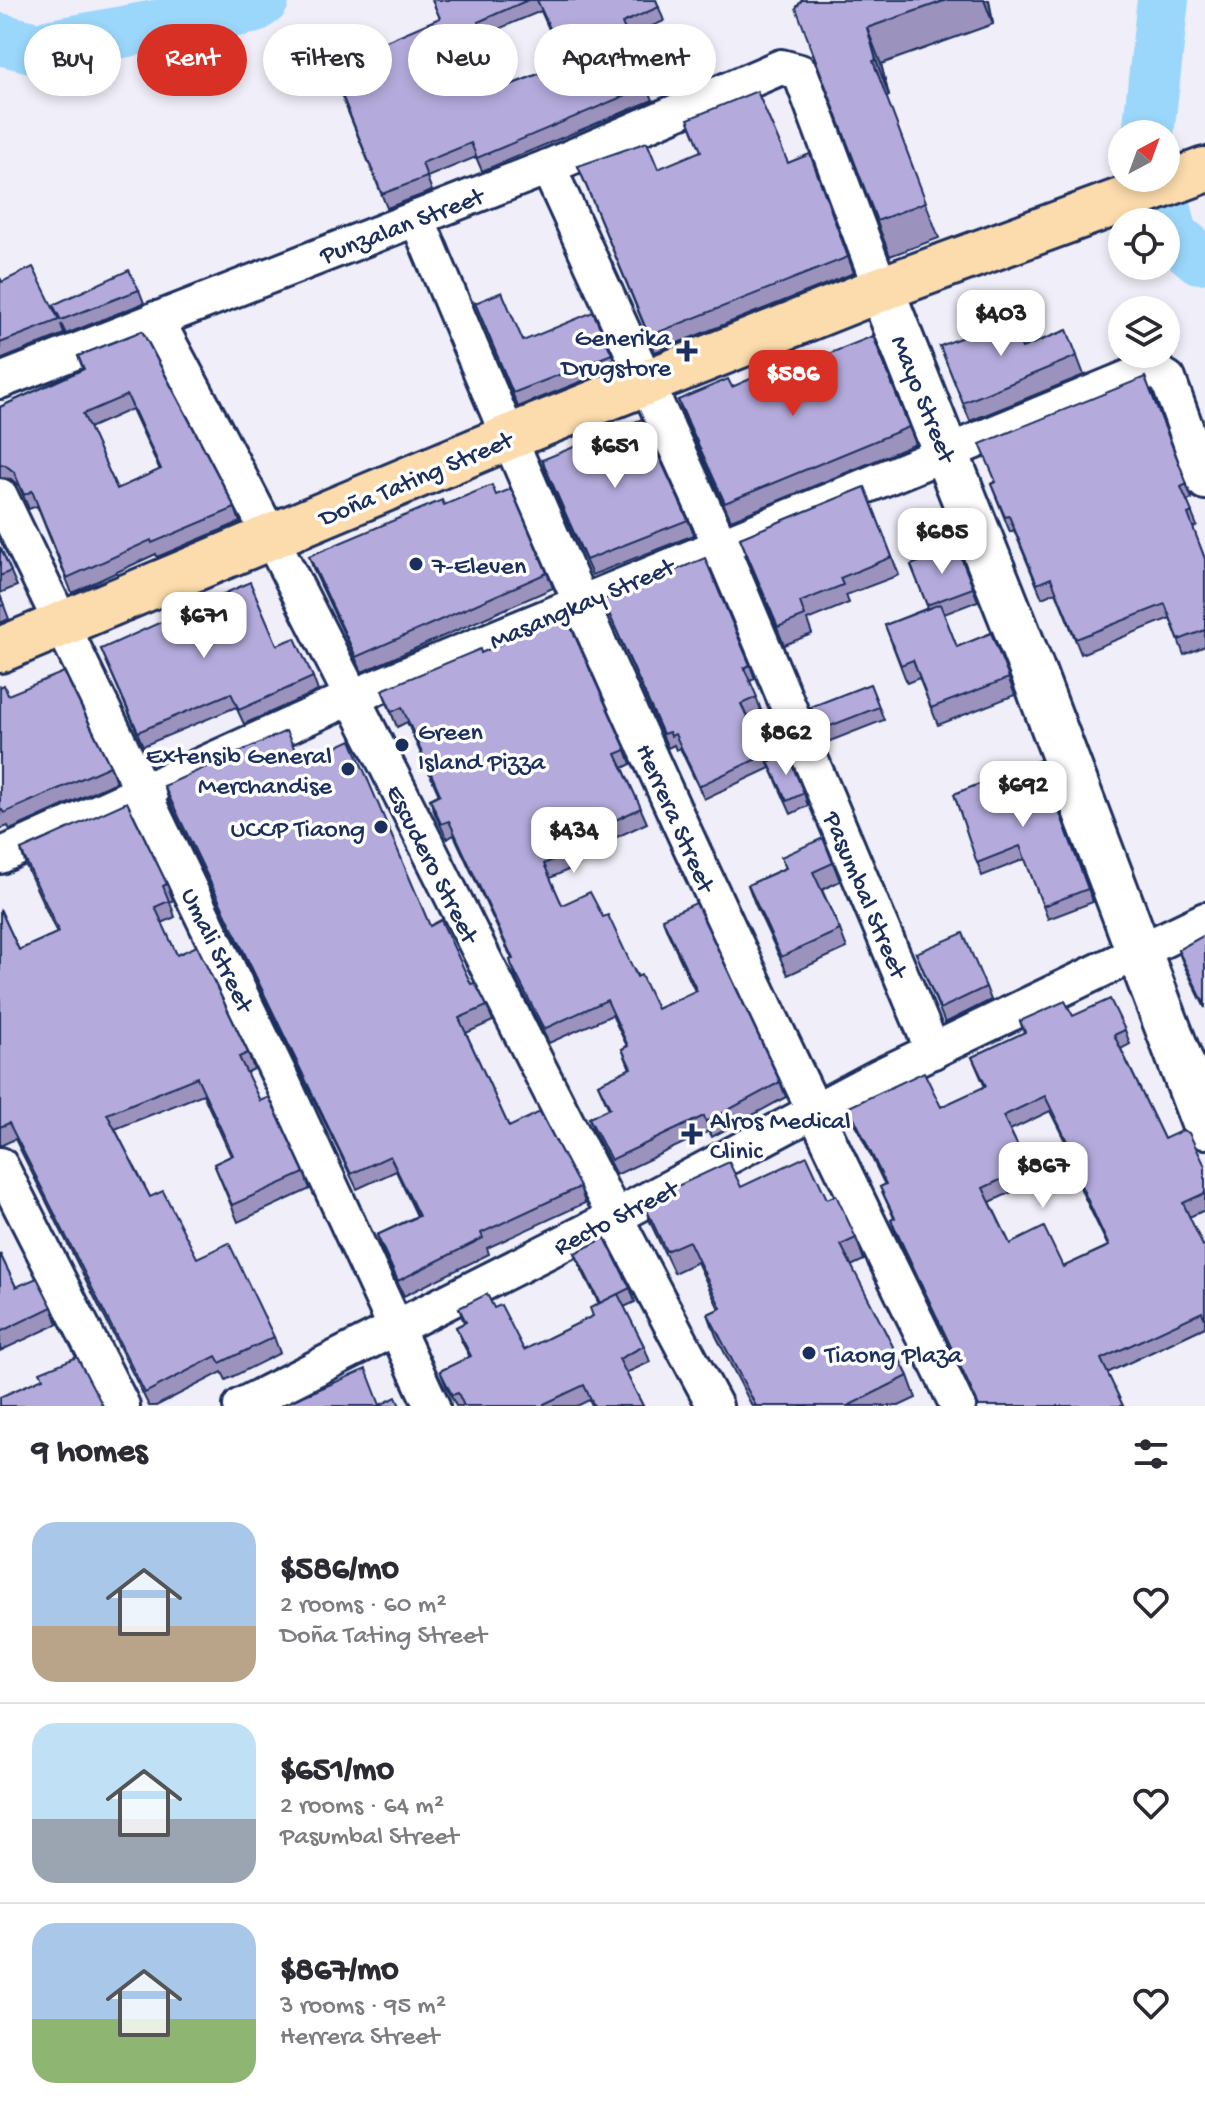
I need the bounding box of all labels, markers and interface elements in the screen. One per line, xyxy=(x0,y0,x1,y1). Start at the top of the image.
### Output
chip: Buy xyxy=(24,24,121,96)
chip: Rent xyxy=(137,24,247,96)
chip: Filters xyxy=(263,24,392,96)
chip: New xyxy=(408,24,518,96)
chip: Apartment xyxy=(534,24,716,96)
north arrow xyxy=(1108,120,1180,192)
map controls xyxy=(1108,120,1180,368)
street label: Punzalan Street xyxy=(315,182,491,274)
button: locate xyxy=(1108,208,1180,280)
pin: $403 xyxy=(954,290,1048,358)
button: layers xyxy=(1108,296,1180,368)
text: $403 xyxy=(975,300,1027,331)
place label: Generika Drugstore xyxy=(560,325,673,386)
street label: Mayo Street xyxy=(881,332,961,470)
marker: Generika Drugstore xyxy=(678,342,696,360)
pin: $586 xyxy=(746,350,840,418)
text: $586 xyxy=(767,360,819,391)
pin: $651 xyxy=(568,422,662,490)
street label: Doña Tating Street xyxy=(314,426,520,537)
text: $651 xyxy=(590,432,640,463)
pin: $685 xyxy=(895,508,989,576)
text: $685 xyxy=(916,518,968,549)
street label: Masangkay Street xyxy=(486,552,682,659)
place label: 7-Eleven xyxy=(431,553,527,584)
marker: 7-Eleven xyxy=(407,555,425,573)
pin: $671 xyxy=(157,592,251,660)
text: $671 xyxy=(180,602,228,633)
pin: $862 xyxy=(739,709,833,777)
place label: Green Island Pizza xyxy=(418,719,547,780)
text: $862 xyxy=(760,719,812,750)
marker: Green Island Pizza xyxy=(393,736,411,754)
street label: Herrera Street xyxy=(626,740,720,900)
place label: Extensib General Merchandise xyxy=(146,743,333,804)
marker: Extensib General Merchandise xyxy=(339,760,357,778)
pin: $692 xyxy=(976,761,1070,829)
text: $692 xyxy=(998,771,1048,802)
street label: Escudero Street xyxy=(377,781,484,952)
pin: $434 xyxy=(527,807,621,875)
street label: Pasumbal Street xyxy=(813,807,913,986)
place label: UCCP Tiaong xyxy=(231,816,365,847)
text: $434 xyxy=(549,817,599,848)
marker: UCCP Tiaong xyxy=(372,818,390,836)
street label: Umali Street xyxy=(171,884,259,1020)
place label: Alros Medical Clinic xyxy=(710,1108,851,1169)
marker: Alros Medical Clinic xyxy=(681,1123,703,1145)
pin: $867 xyxy=(996,1142,1090,1210)
text: $867 xyxy=(1017,1152,1069,1183)
street label: Recto Street xyxy=(550,1174,687,1265)
place label: Tiaong Plaza xyxy=(823,1342,964,1373)
marker: Tiaong Plaza xyxy=(800,1344,818,1362)
icon: filters xyxy=(1129,1432,1173,1476)
text: 9 homes xyxy=(32,1434,147,1474)
text: $586/mo xyxy=(280,1551,399,1591)
icon: home xyxy=(96,1554,192,1650)
icon: heart xyxy=(1129,1580,1173,1624)
text: 2 rooms · 60 m² xyxy=(280,1591,446,1622)
text: Doña Tating Street xyxy=(280,1622,487,1653)
text: $651/mo xyxy=(280,1752,394,1792)
icon: home xyxy=(96,1755,192,1851)
icon: heart xyxy=(1129,1781,1173,1825)
text: 2 rooms · 64 m² xyxy=(280,1792,444,1823)
text: Pasumbal Street xyxy=(280,1823,458,1854)
text: $867/mo xyxy=(280,1952,399,1992)
icon: home xyxy=(96,1955,192,2051)
icon: heart xyxy=(1129,1981,1173,2025)
text: 3 rooms · 95 m² xyxy=(280,1992,446,2023)
text: Herrera Street xyxy=(280,2023,439,2054)

